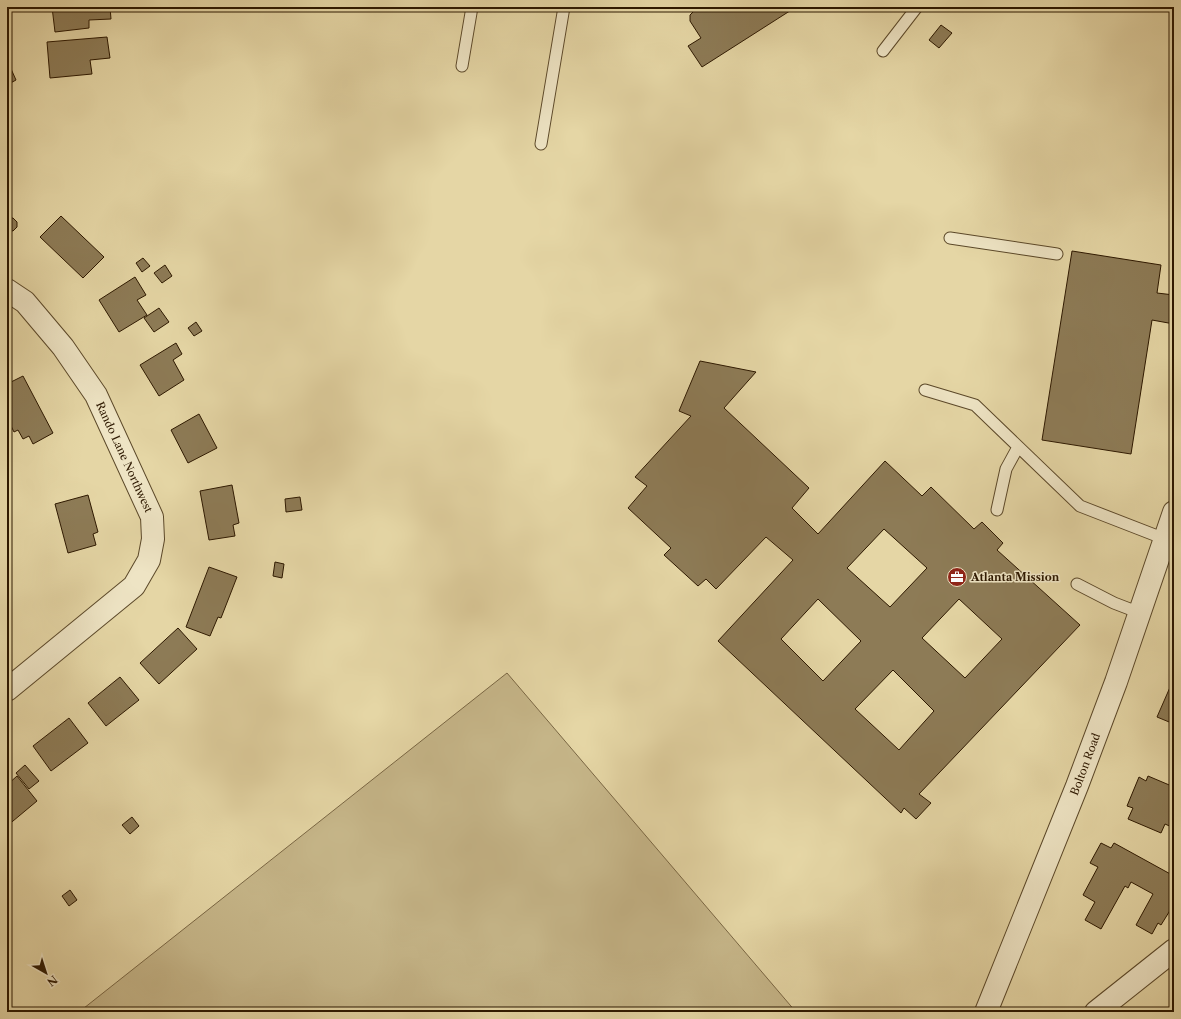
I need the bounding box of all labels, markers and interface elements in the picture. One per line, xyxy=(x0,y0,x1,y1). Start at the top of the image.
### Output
street label: Rando Lane Northwest xyxy=(93,399,156,515)
office icon: Atlanta Mission xyxy=(946,566,968,588)
place label: Atlanta Mission xyxy=(970,570,1060,584)
street label: Bolton Road xyxy=(1067,731,1103,797)
north arrow xyxy=(26,953,66,993)
text: N xyxy=(44,972,60,989)

